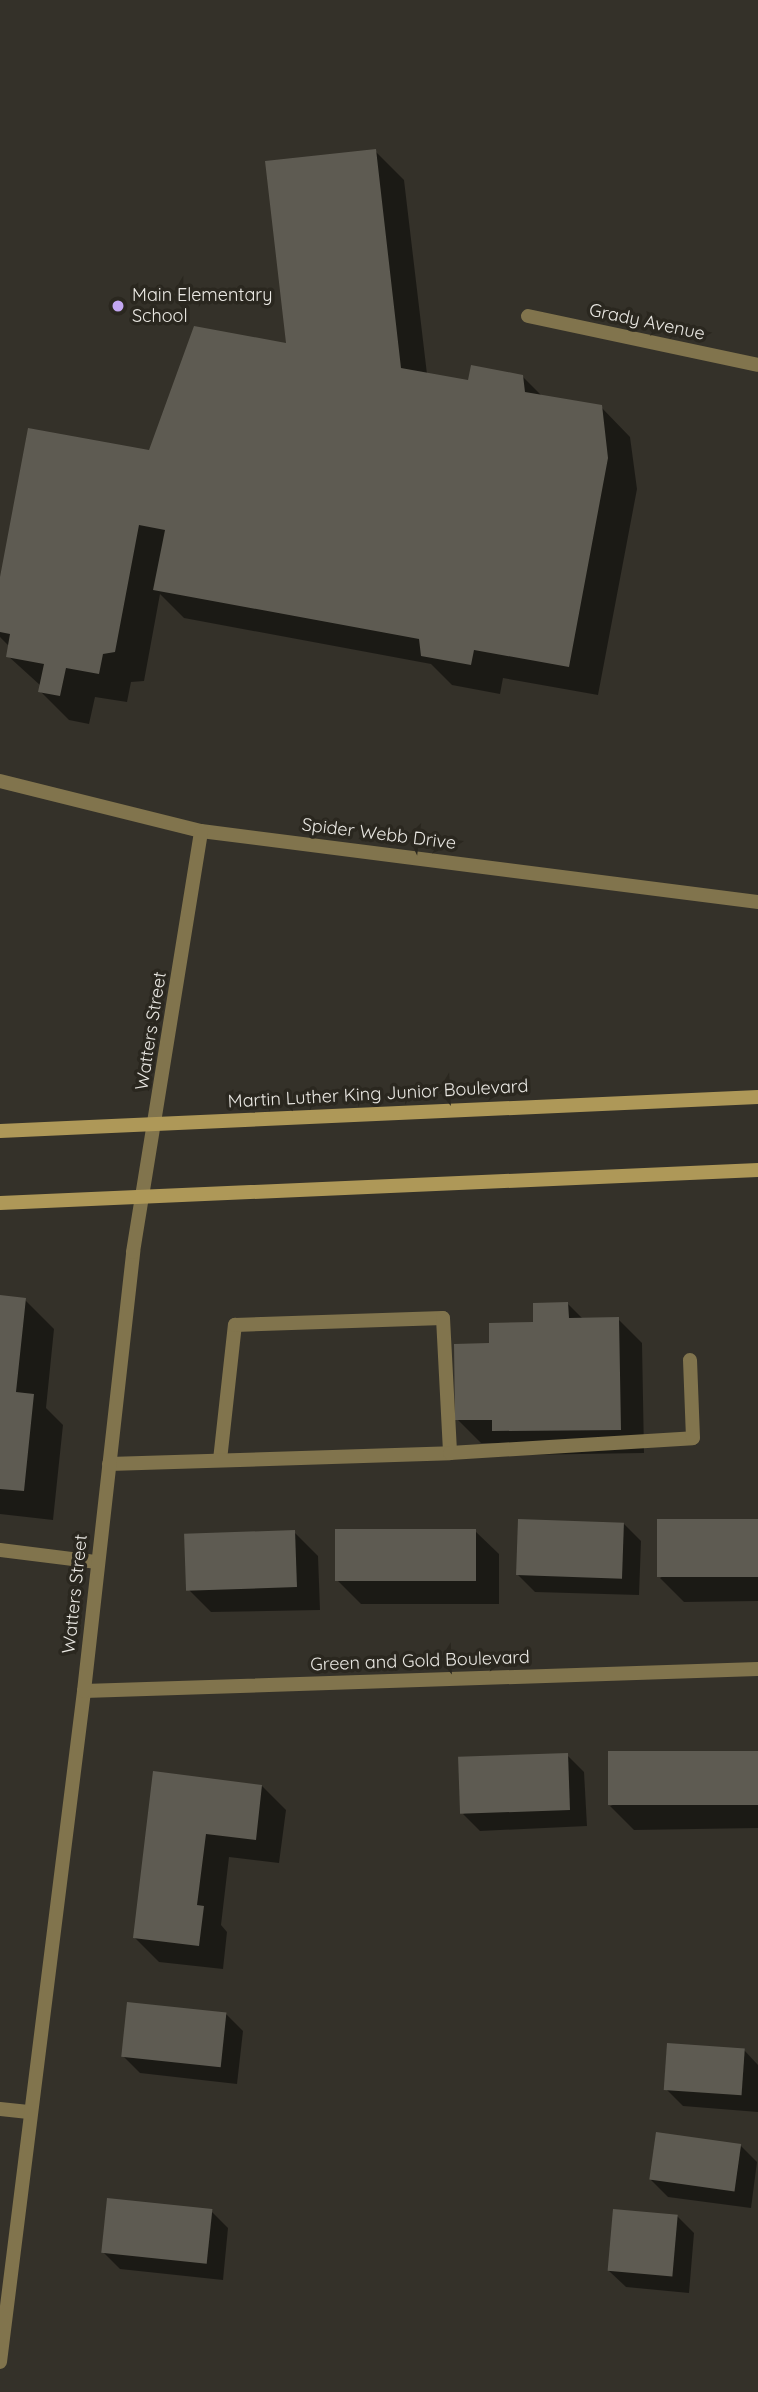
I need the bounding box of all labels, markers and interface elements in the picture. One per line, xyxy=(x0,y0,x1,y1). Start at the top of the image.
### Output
place label: Main Elementary School xyxy=(132,285,272,328)
marker: Main Elementary School xyxy=(110,298,126,314)
street label: Grady Avenue xyxy=(587,299,707,345)
street label: Spider Webb Drive xyxy=(301,814,457,854)
street label: Watters Street xyxy=(131,970,171,1092)
street label: Martin Luther King Junior Boulevard xyxy=(227,1075,529,1113)
street label: Watters Street xyxy=(58,1533,92,1655)
street label: Green and Gold Boulevard xyxy=(310,1646,530,1676)

